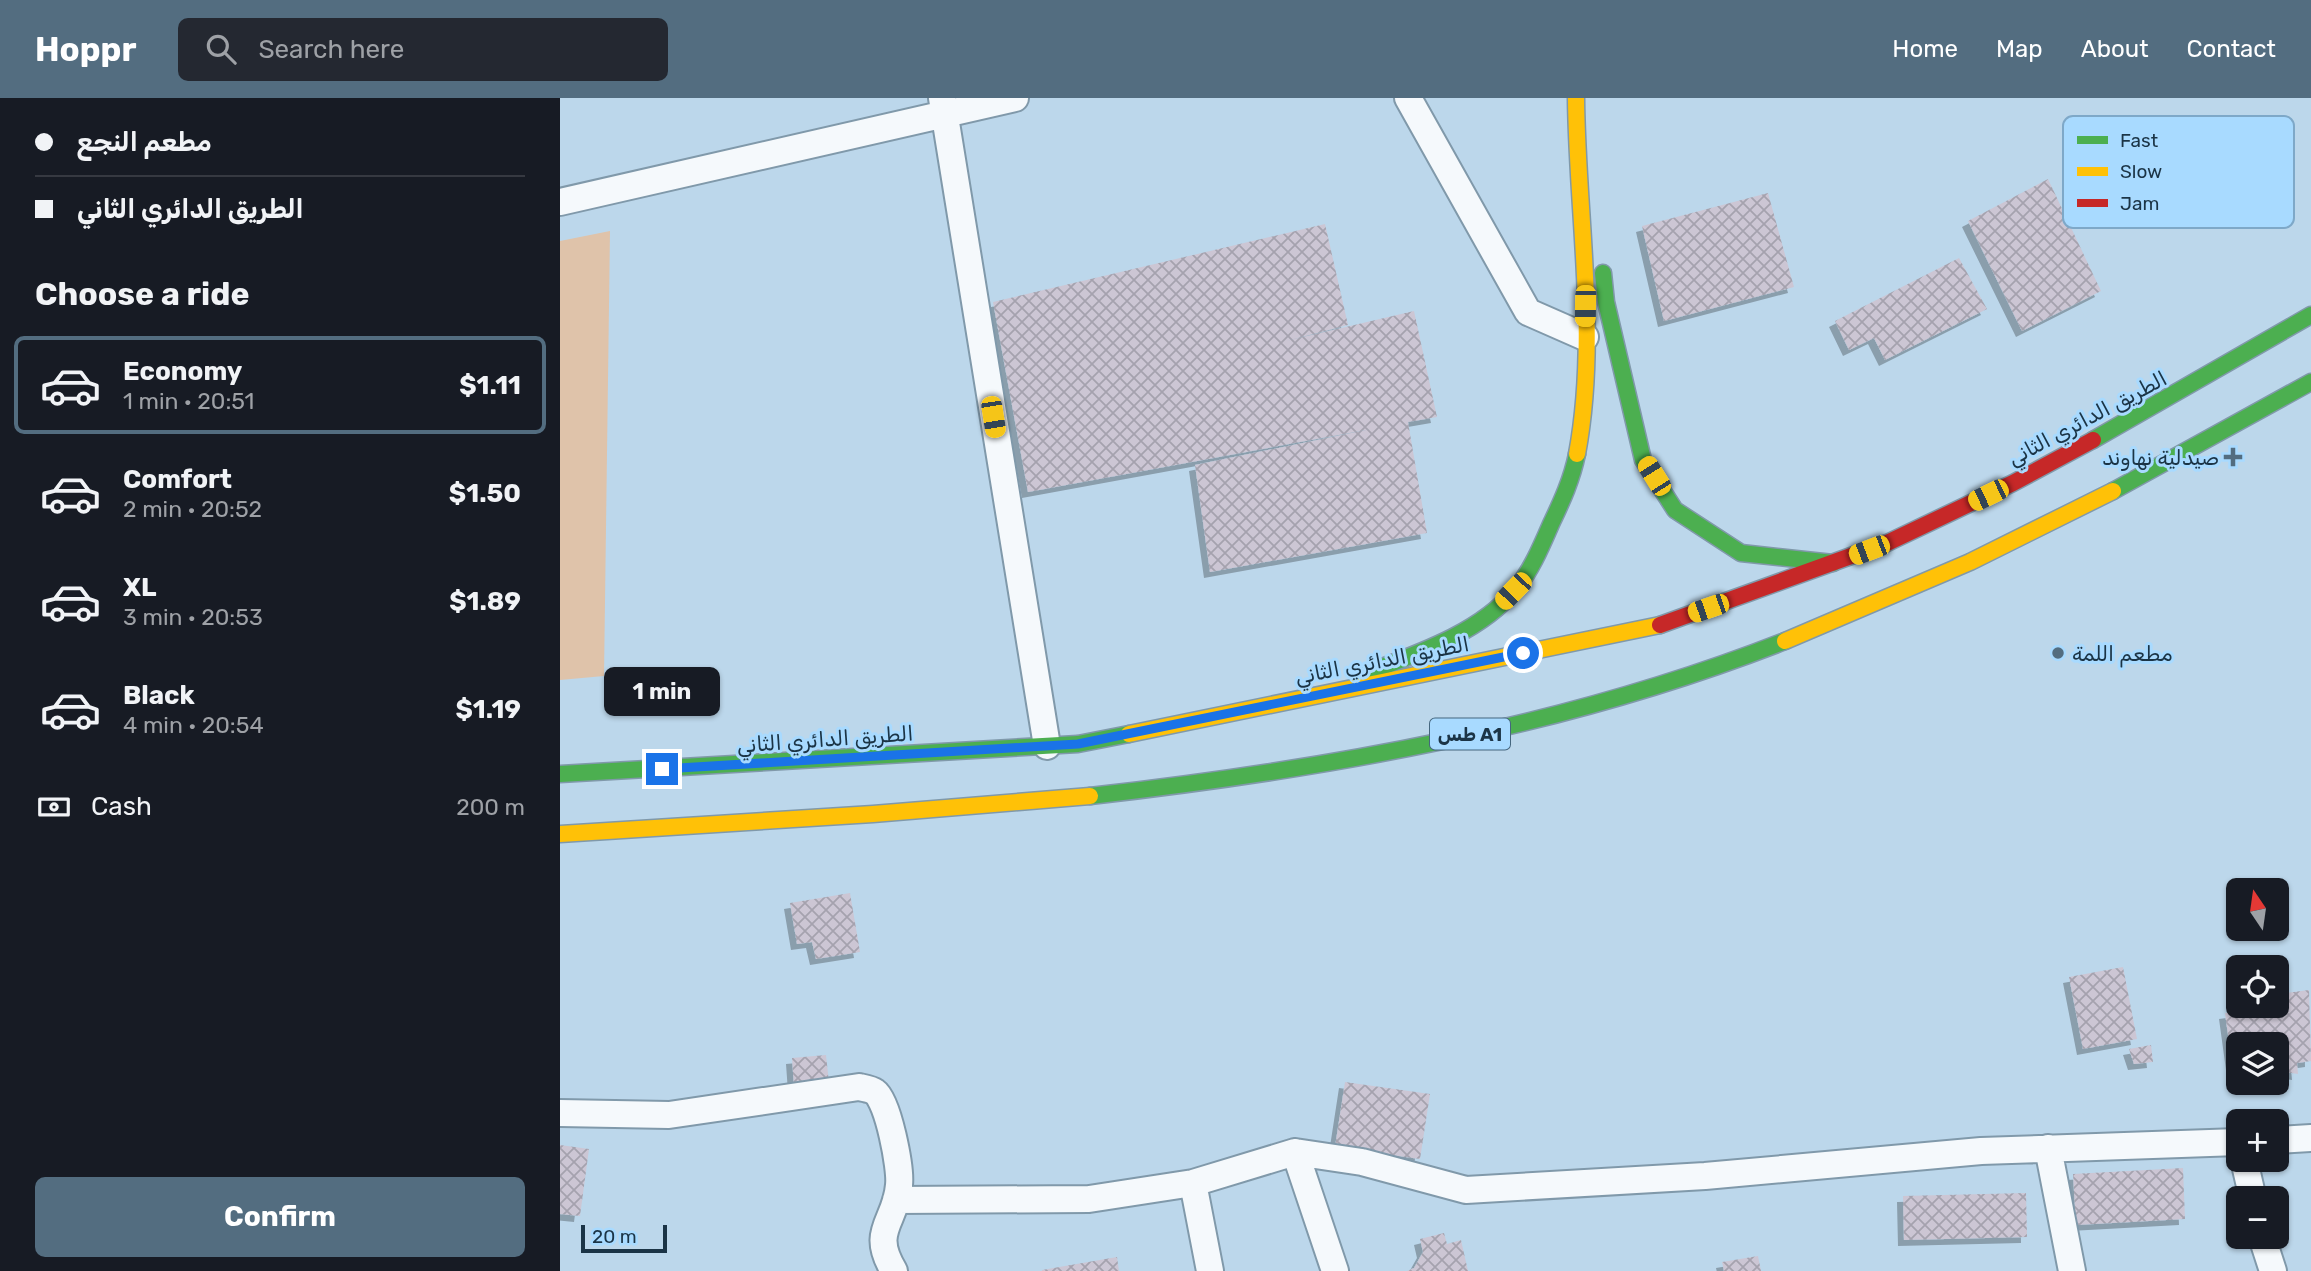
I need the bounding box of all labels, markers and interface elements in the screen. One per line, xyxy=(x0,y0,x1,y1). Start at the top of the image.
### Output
search box xyxy=(178,18,668,81)
text: Hoppr xyxy=(35,30,136,69)
icon: search xyxy=(202,30,240,68)
text: Search here xyxy=(258,34,404,65)
text: Home xyxy=(1892,35,1958,63)
text: Map xyxy=(1996,35,2043,63)
text: About xyxy=(2081,35,2149,63)
text: Contact xyxy=(2187,35,2276,63)
legend xyxy=(2063,116,2294,228)
text: مطعم النجع xyxy=(77,127,212,158)
text: Fast xyxy=(2120,129,2159,152)
text: Slow xyxy=(2120,160,2162,183)
text: Jam xyxy=(2120,192,2159,215)
text: الطريق الدائري الثاني xyxy=(77,194,304,225)
text: Choose a ride xyxy=(35,275,249,313)
car xyxy=(1575,285,1596,327)
icon: car xyxy=(39,354,102,417)
text: Economy xyxy=(123,356,242,387)
street label: الطريق الدائري الثاني xyxy=(2003,365,2173,474)
text: $1.11 xyxy=(459,370,521,401)
text: 1 min · 20:51 xyxy=(123,387,254,415)
car xyxy=(980,395,1007,439)
place label: صيدلية نهاوند xyxy=(2102,445,2219,471)
marker: صيدلية نهاوند xyxy=(2225,449,2241,465)
car xyxy=(1634,453,1675,499)
icon: car xyxy=(39,462,102,525)
text: Comfort xyxy=(123,464,232,495)
car xyxy=(1965,476,2012,514)
text: $1.50 xyxy=(449,478,521,509)
text: 2 min · 20:52 xyxy=(123,495,262,523)
car xyxy=(1846,533,1893,567)
car xyxy=(1491,569,1536,613)
icon: car xyxy=(39,570,102,633)
text: XL xyxy=(123,572,156,603)
text: $1.89 xyxy=(449,586,521,617)
car xyxy=(1685,591,1732,625)
text: 3 min · 20:53 xyxy=(123,603,263,631)
street label: الطريق الدائري الثاني xyxy=(1293,631,1472,693)
route start xyxy=(1507,637,1539,669)
place label: مطعم اللمة xyxy=(2072,641,2173,668)
marker: مطعم اللمة xyxy=(2050,645,2066,661)
callout: 1 min xyxy=(604,668,720,716)
text: 1 min xyxy=(633,677,691,705)
icon: car xyxy=(39,678,102,741)
text: Black xyxy=(123,680,195,711)
text: $1.19 xyxy=(455,694,521,725)
text: 4 min · 20:54 xyxy=(123,711,264,739)
road number: طس A1 xyxy=(1430,719,1510,750)
street label: الطريق الدائري الثاني xyxy=(736,720,914,762)
route end xyxy=(646,753,678,785)
icon: cash xyxy=(35,788,73,826)
text: Cash xyxy=(91,791,152,822)
text: 200 m xyxy=(456,793,525,821)
north arrow xyxy=(2226,878,2289,942)
map controls xyxy=(2226,878,2289,1249)
button: locate xyxy=(2226,955,2289,1018)
button: layers xyxy=(2226,1032,2289,1095)
button: + xyxy=(2226,1109,2289,1172)
button: Confirm xyxy=(35,1177,525,1257)
button: − xyxy=(2226,1186,2289,1249)
scale bar xyxy=(581,1222,667,1254)
text: 20 m xyxy=(592,1225,637,1248)

